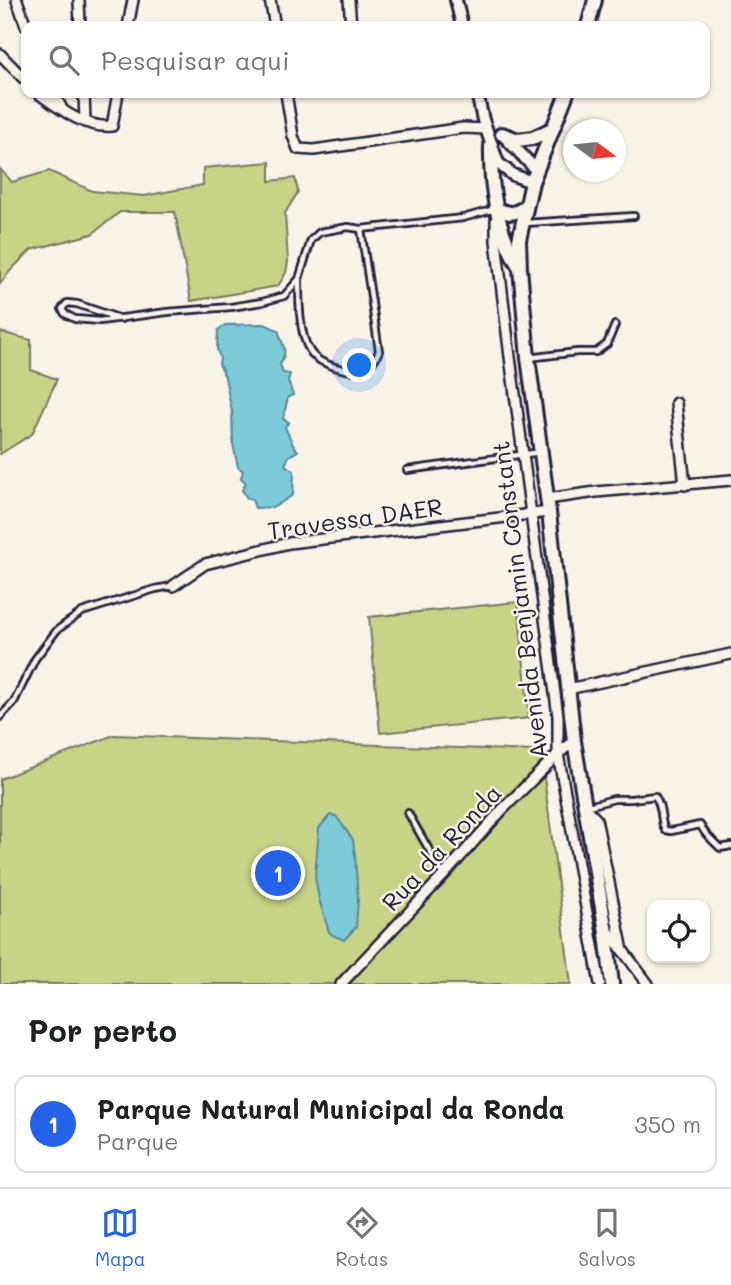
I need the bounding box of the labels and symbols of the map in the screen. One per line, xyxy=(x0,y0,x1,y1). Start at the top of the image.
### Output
north arrow xyxy=(563,119,626,182)
your location xyxy=(342,348,376,382)
street label: Avenida Benjamin Constant xyxy=(484,440,554,760)
street label: Travessa DAER xyxy=(266,490,444,546)
street label: Rua da Ronda xyxy=(374,777,508,917)
pin: 1 xyxy=(255,847,301,899)

